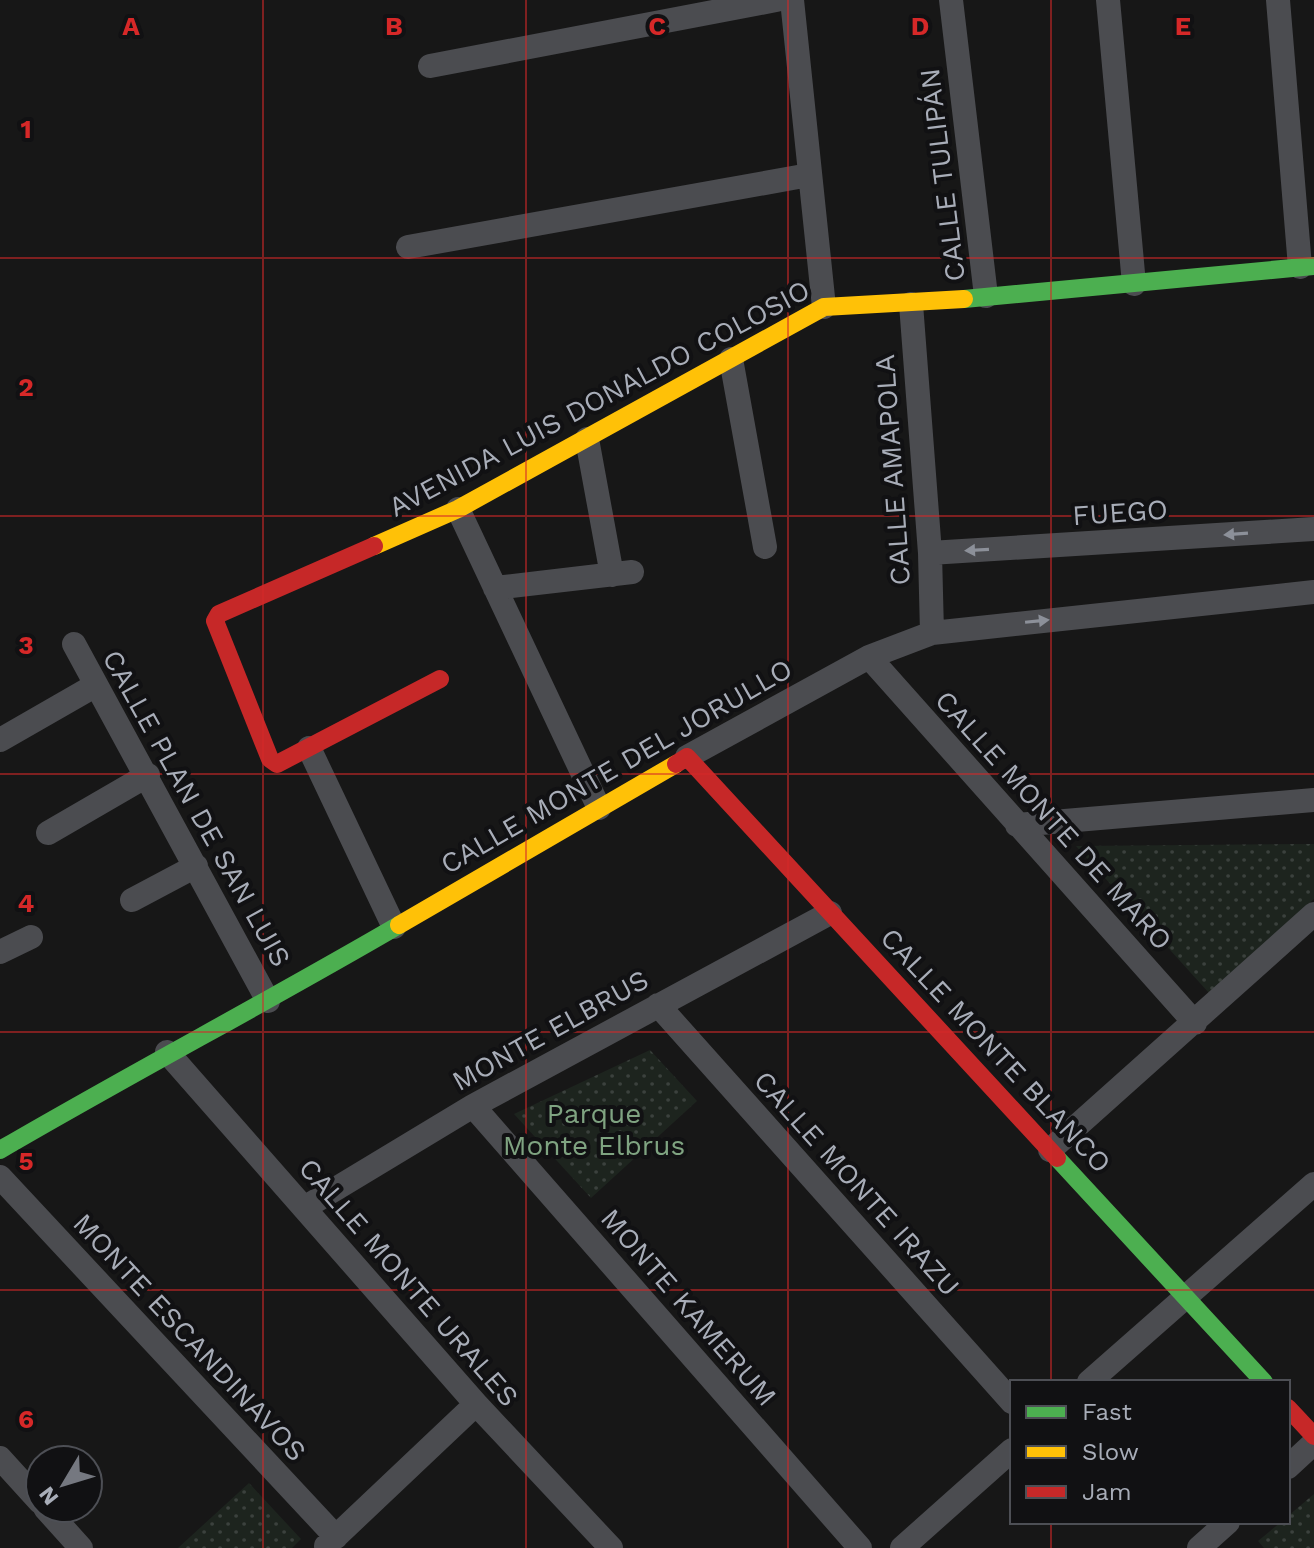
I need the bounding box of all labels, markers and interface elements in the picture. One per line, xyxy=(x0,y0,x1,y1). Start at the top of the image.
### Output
text: A xyxy=(122,11,140,41)
text: B xyxy=(385,11,403,41)
text: C xyxy=(648,11,666,41)
text: D xyxy=(911,11,929,41)
text: E xyxy=(1175,11,1191,41)
street label: CALLE TULIPÁN xyxy=(913,67,972,283)
text: 1 xyxy=(20,114,32,144)
street label: AVENIDA LUIS DONALDO COLOSIO xyxy=(383,273,815,524)
street label: CALLE AMAPOLA xyxy=(868,353,917,587)
text: 2 xyxy=(18,372,34,402)
street label: FUEGO xyxy=(1071,493,1169,532)
one-way arrow xyxy=(1223,528,1248,541)
one-way arrow xyxy=(964,544,989,557)
one-way arrow xyxy=(1025,615,1050,628)
text: 3 xyxy=(18,630,34,660)
street label: CALLE PLAN DE SAN LUIS xyxy=(96,644,298,972)
street label: CALLE MONTE DEL JORULLO xyxy=(435,652,798,881)
street label: CALLE MONTE DE MARO xyxy=(928,684,1179,957)
text: 4 xyxy=(18,888,35,918)
street label: CALLE MONTE BLANCO xyxy=(874,921,1118,1180)
street label: MONTE ELBRUS xyxy=(446,963,654,1098)
street label: CALLE MONTE IRAZU xyxy=(747,1064,966,1303)
park label: Parque Monte Elbrus xyxy=(503,1097,685,1162)
text: 5 xyxy=(18,1146,34,1176)
street label: CALLE MONTE URALES xyxy=(292,1152,525,1413)
street label: MONTE KAMERUM xyxy=(594,1202,783,1413)
street label: MONTE ESCANDINAVOS xyxy=(66,1207,313,1468)
legend xyxy=(1010,1380,1290,1524)
text: Fast xyxy=(1082,1398,1132,1426)
text: 6 xyxy=(18,1404,34,1434)
text: Slow xyxy=(1082,1438,1139,1466)
north arrow xyxy=(24,1444,104,1524)
text: Jam xyxy=(1082,1478,1132,1506)
text: N xyxy=(34,1482,64,1510)

